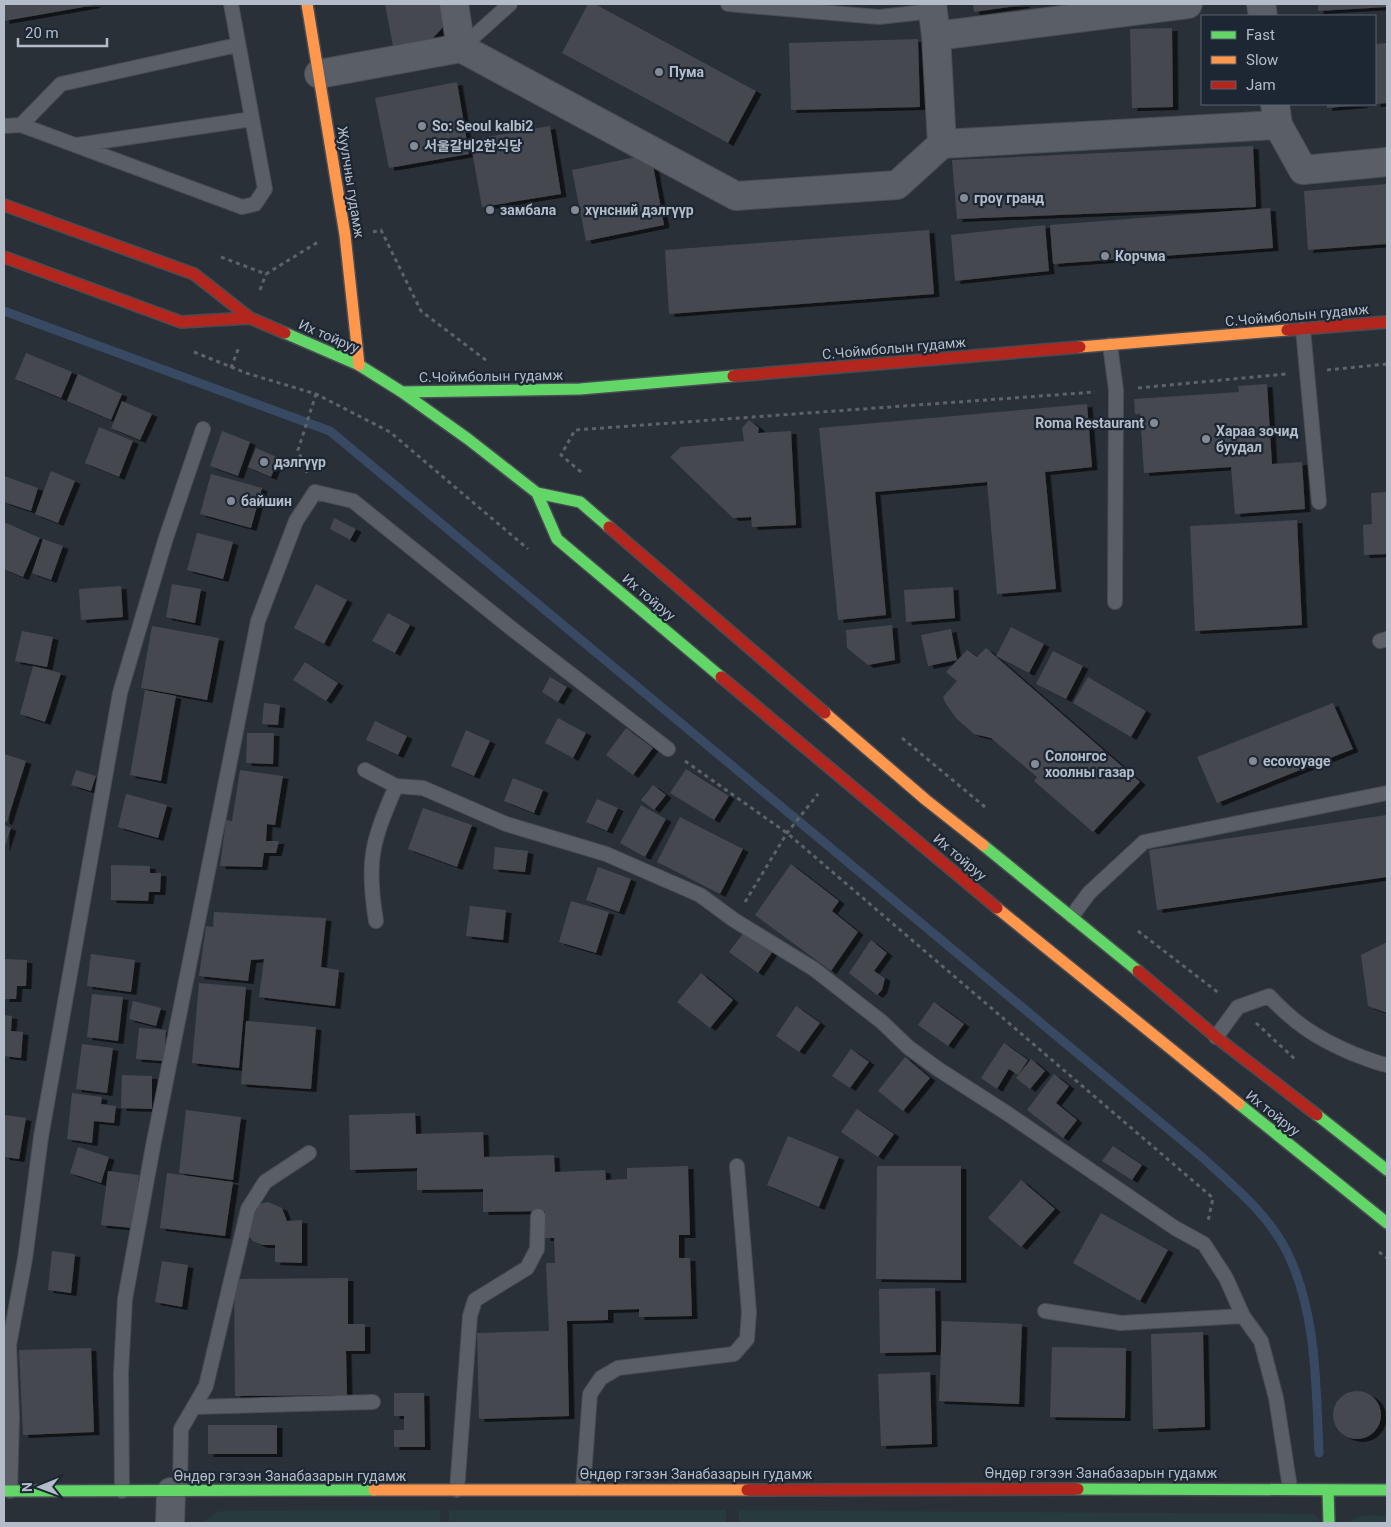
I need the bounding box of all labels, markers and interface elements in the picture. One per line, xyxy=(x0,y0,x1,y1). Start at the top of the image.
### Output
scale bar xyxy=(18,15,106,47)
legend xyxy=(1201,15,1376,105)
text: 20 m xyxy=(25,24,59,42)
text: Fast xyxy=(1246,26,1275,44)
text: Slow xyxy=(1246,51,1278,69)
place label: Пума xyxy=(669,64,705,80)
marker: Пума xyxy=(653,66,665,78)
text: Jam xyxy=(1246,76,1276,94)
place label: So: Seoul kalbi2 xyxy=(432,118,533,134)
marker: So: Seoul kalbi2 xyxy=(416,120,428,132)
street label: Жуулчны гудамж xyxy=(334,125,368,239)
place label: 서울갈비2한식당 xyxy=(424,138,522,154)
marker: 서울갈비2한식당 xyxy=(408,140,420,152)
place label: гроү гранд xyxy=(974,190,1044,206)
marker: гроү гранд xyxy=(958,192,970,204)
place label: замбала xyxy=(500,202,557,218)
place label: хүнсний дэлгүүр xyxy=(585,202,694,218)
marker: замбала xyxy=(484,204,496,216)
marker: хүнсний дэлгүүр xyxy=(569,204,581,216)
place label: Корчма xyxy=(1115,248,1166,264)
marker: Корчма xyxy=(1099,250,1111,262)
street label: С.Чоймболын гудамж xyxy=(1224,301,1370,329)
street label: Их тойруу xyxy=(296,316,362,356)
street label: С.Чоймболын гудамж xyxy=(821,334,967,362)
street label: С.Чоймболын гудамж xyxy=(419,367,564,385)
place label: Roma Restaurant xyxy=(1035,415,1144,431)
marker: Roma Restaurant xyxy=(1148,417,1160,429)
place label: Хараа зочид буудал xyxy=(1216,423,1299,455)
marker: Хараа зочид буудал xyxy=(1200,433,1212,445)
place label: дэлгүүр xyxy=(274,454,326,470)
marker: дэлгүүр xyxy=(258,456,270,468)
place label: байшин xyxy=(241,493,292,509)
marker: байшин xyxy=(225,495,237,507)
street label: Их тойруу xyxy=(619,570,679,624)
place label: Солонгос хоолны газар xyxy=(1045,748,1135,780)
place label: ecovoyage xyxy=(1263,753,1331,769)
marker: ecovoyage xyxy=(1247,755,1259,767)
marker: Солонгос хоолны газар xyxy=(1029,758,1041,770)
street label: Их тойруу xyxy=(930,830,990,884)
street label: Их тойруу xyxy=(1243,1087,1303,1139)
north arrow xyxy=(15,1462,65,1512)
street label: Өндөр гэгээн Занабазарын гудамж xyxy=(985,1465,1218,1481)
street label: Өндөр гэгээн Занабазарын гудамж xyxy=(580,1466,813,1482)
street label: Өндөр гэгээн Занабазарын гудамж xyxy=(174,1468,407,1484)
text: N xyxy=(19,1482,35,1492)

